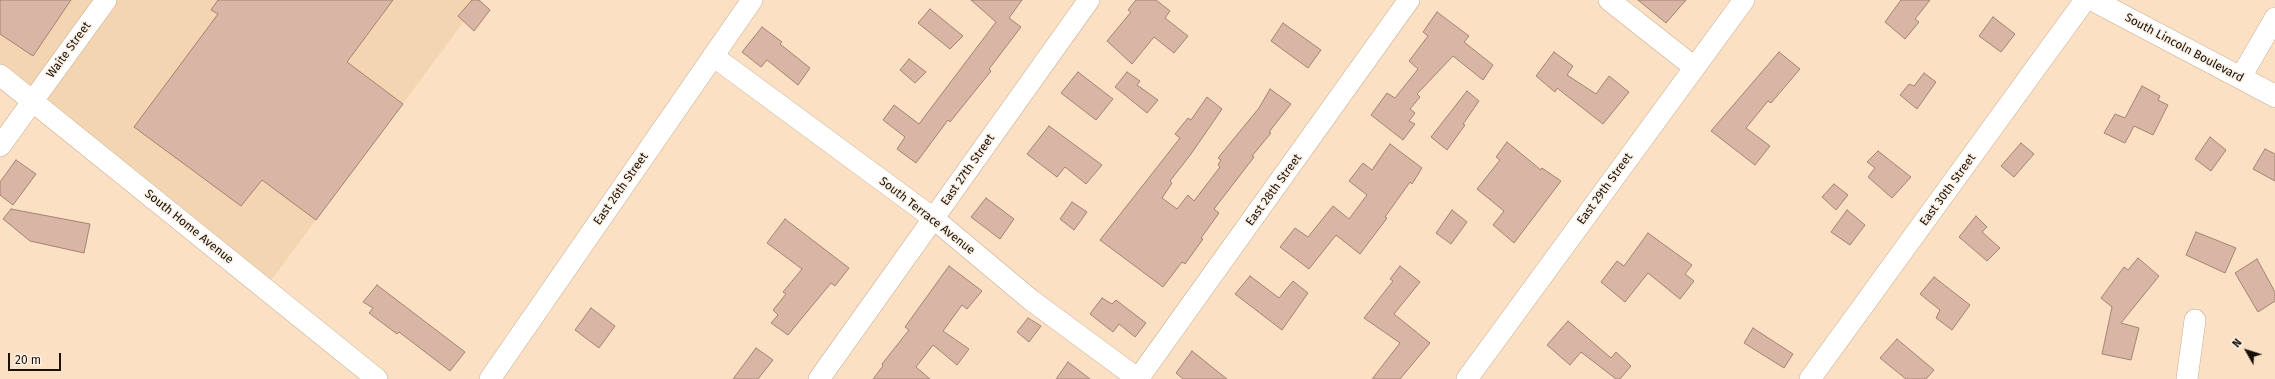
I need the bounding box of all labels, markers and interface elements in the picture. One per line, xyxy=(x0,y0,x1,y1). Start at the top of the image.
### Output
street label: South Lincoln Boulevard xyxy=(2122,11,2246,85)
street label: Waite Street xyxy=(44,19,94,81)
street label: East 27th Street xyxy=(938,131,998,209)
street label: East 26th Street xyxy=(591,150,651,228)
street label: East 29th Street xyxy=(1574,150,1636,228)
street label: East 28th Street xyxy=(1243,151,1305,229)
street label: East 30th Street xyxy=(1917,151,1979,229)
street label: South Terrace Avenue xyxy=(876,174,978,258)
street label: South Home Avenue xyxy=(142,187,236,267)
north arrow xyxy=(2227,331,2267,371)
text: N xyxy=(2230,336,2245,350)
scale bar xyxy=(10,345,63,371)
text: 20 m xyxy=(15,353,41,367)

